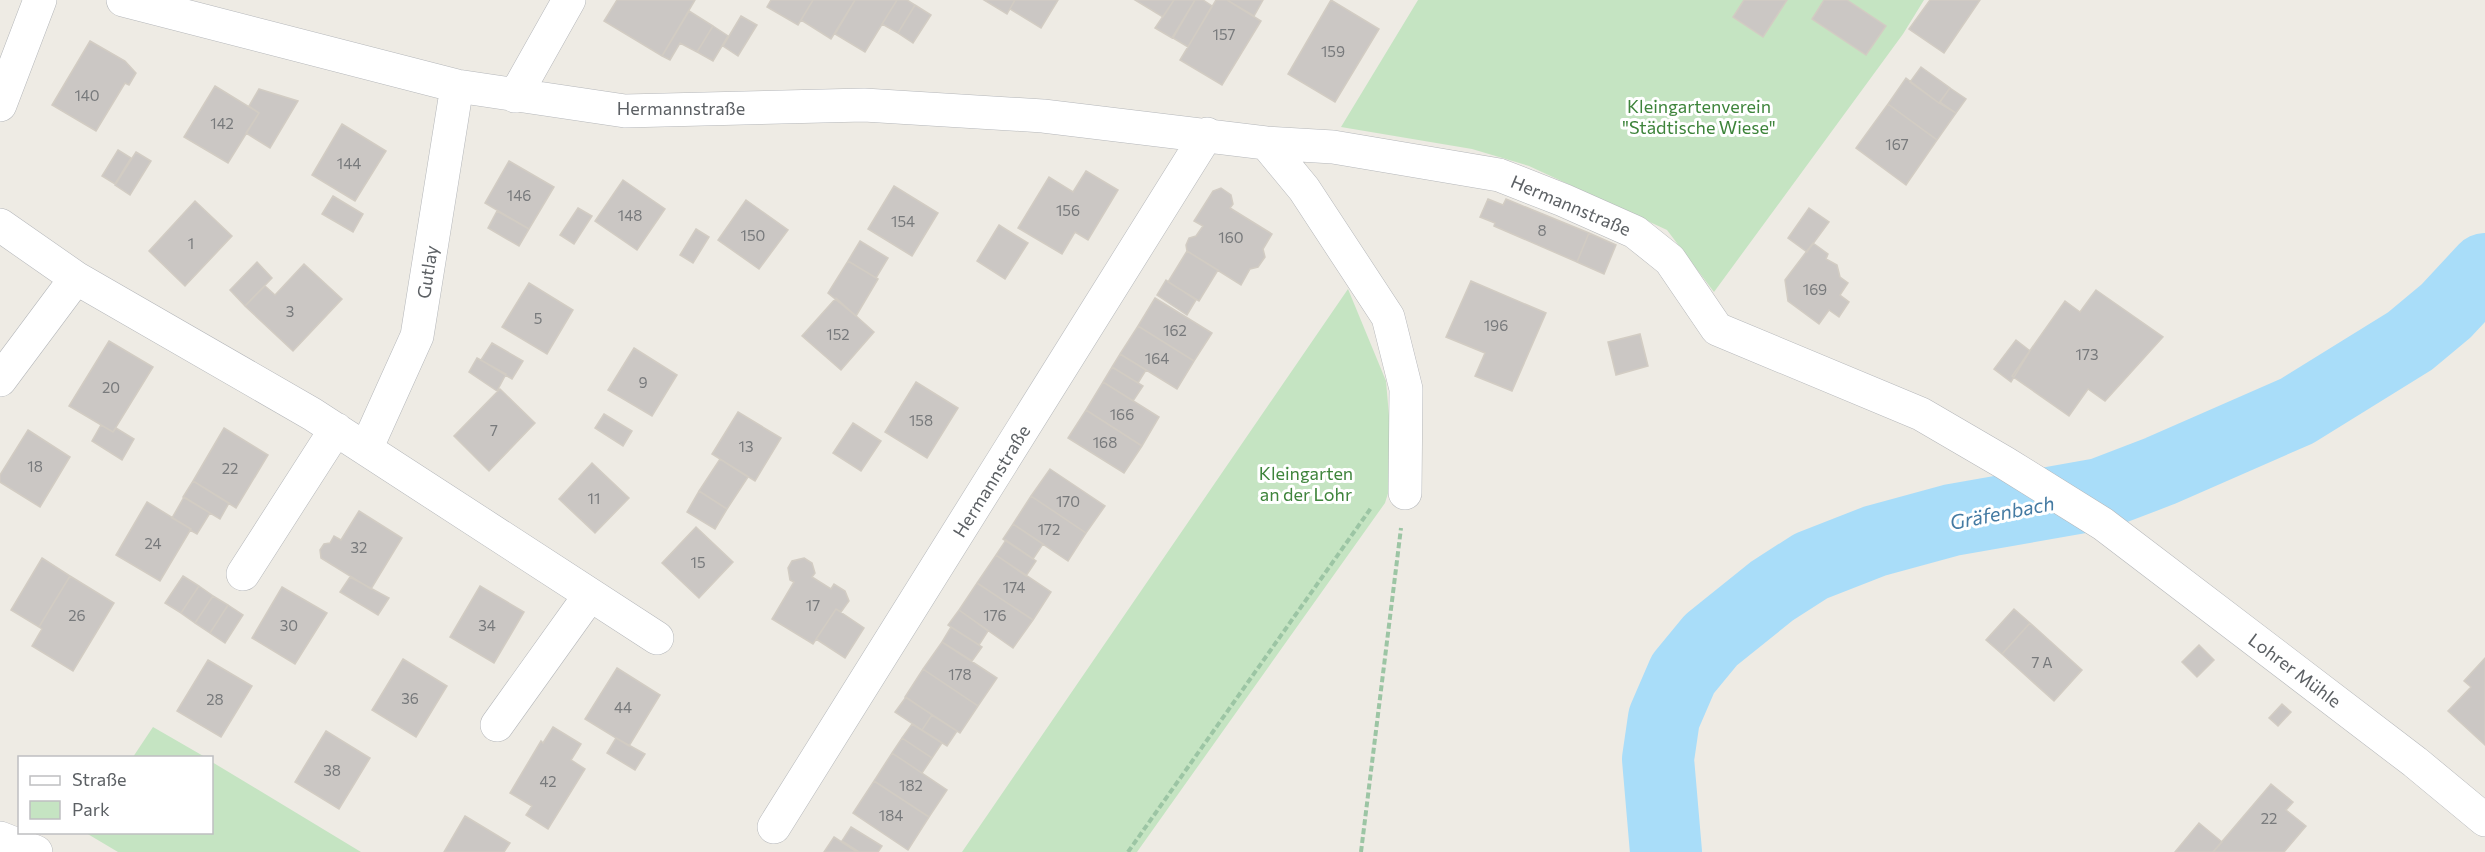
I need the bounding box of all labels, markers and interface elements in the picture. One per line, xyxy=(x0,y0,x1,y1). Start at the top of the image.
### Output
house number: 157 xyxy=(1213,25,1236,43)
house number: 159 xyxy=(1321,42,1345,60)
house number: 140 xyxy=(74,86,100,104)
park label: Kleingartenverein "Städtische Wiese" xyxy=(1622,95,1776,138)
street label: Hermannstraße xyxy=(617,97,745,119)
house number: 142 xyxy=(210,114,234,132)
house number: 167 xyxy=(1885,135,1909,153)
house number: 144 xyxy=(337,154,361,172)
street label: Hermannstraße xyxy=(1508,170,1634,240)
house number: 146 xyxy=(507,186,531,204)
house number: 156 xyxy=(1056,201,1080,219)
house number: 148 xyxy=(618,206,642,224)
house number: 154 xyxy=(891,212,915,230)
house number: 8 xyxy=(1537,221,1547,239)
house number: 150 xyxy=(741,226,765,244)
house number: 160 xyxy=(1218,228,1244,246)
house number: 1 xyxy=(188,234,194,252)
street label: Gutlay xyxy=(412,244,442,300)
house number: 169 xyxy=(1803,280,1827,298)
house number: 3 xyxy=(286,302,294,320)
house number: 5 xyxy=(534,309,542,327)
house number: 196 xyxy=(1484,316,1508,334)
house number: 162 xyxy=(1163,321,1187,339)
house number: 152 xyxy=(826,325,850,343)
house number: 173 xyxy=(2076,345,2098,363)
house number: 164 xyxy=(1145,349,1169,367)
house number: 9 xyxy=(638,373,648,391)
house number: 20 xyxy=(102,378,120,396)
house number: 166 xyxy=(1110,405,1134,423)
house number: 158 xyxy=(909,411,933,429)
house number: 7 xyxy=(490,421,498,439)
street label: Hermannstraße xyxy=(948,421,1034,541)
house number: 168 xyxy=(1093,433,1117,451)
house number: 13 xyxy=(739,437,753,455)
house number: 18 xyxy=(27,457,43,475)
house number: 22 xyxy=(222,459,238,477)
park label: Kleingarten an der Lohr xyxy=(1259,462,1353,505)
house number: 11 xyxy=(588,489,600,507)
water label: Gräfenbach xyxy=(1948,490,2056,534)
house number: 170 xyxy=(1056,492,1080,510)
house number: 172 xyxy=(1038,520,1060,538)
house number: 24 xyxy=(144,534,162,552)
house number: 32 xyxy=(351,538,367,556)
house number: 15 xyxy=(690,553,706,571)
house number: 174 xyxy=(1003,578,1025,596)
house number: 17 xyxy=(806,596,820,614)
house number: 26 xyxy=(68,606,86,624)
house number: 176 xyxy=(983,606,1007,624)
house number: 30 xyxy=(280,616,298,634)
house number: 34 xyxy=(478,616,496,634)
street label: Lohrer Mühle xyxy=(2244,628,2346,712)
house number: 7 A xyxy=(2031,653,2053,671)
house number: 178 xyxy=(948,665,972,683)
house number: 36 xyxy=(401,689,419,707)
house number: 28 xyxy=(206,690,224,708)
house number: 44 xyxy=(614,698,632,716)
legend xyxy=(18,756,213,834)
house number: 38 xyxy=(323,761,341,779)
text: Straße xyxy=(72,768,127,790)
house number: 42 xyxy=(539,772,557,790)
house number: 182 xyxy=(899,776,923,794)
text: Park xyxy=(72,798,110,820)
house number: 184 xyxy=(879,806,903,824)
house number: 22 xyxy=(2261,809,2277,827)

